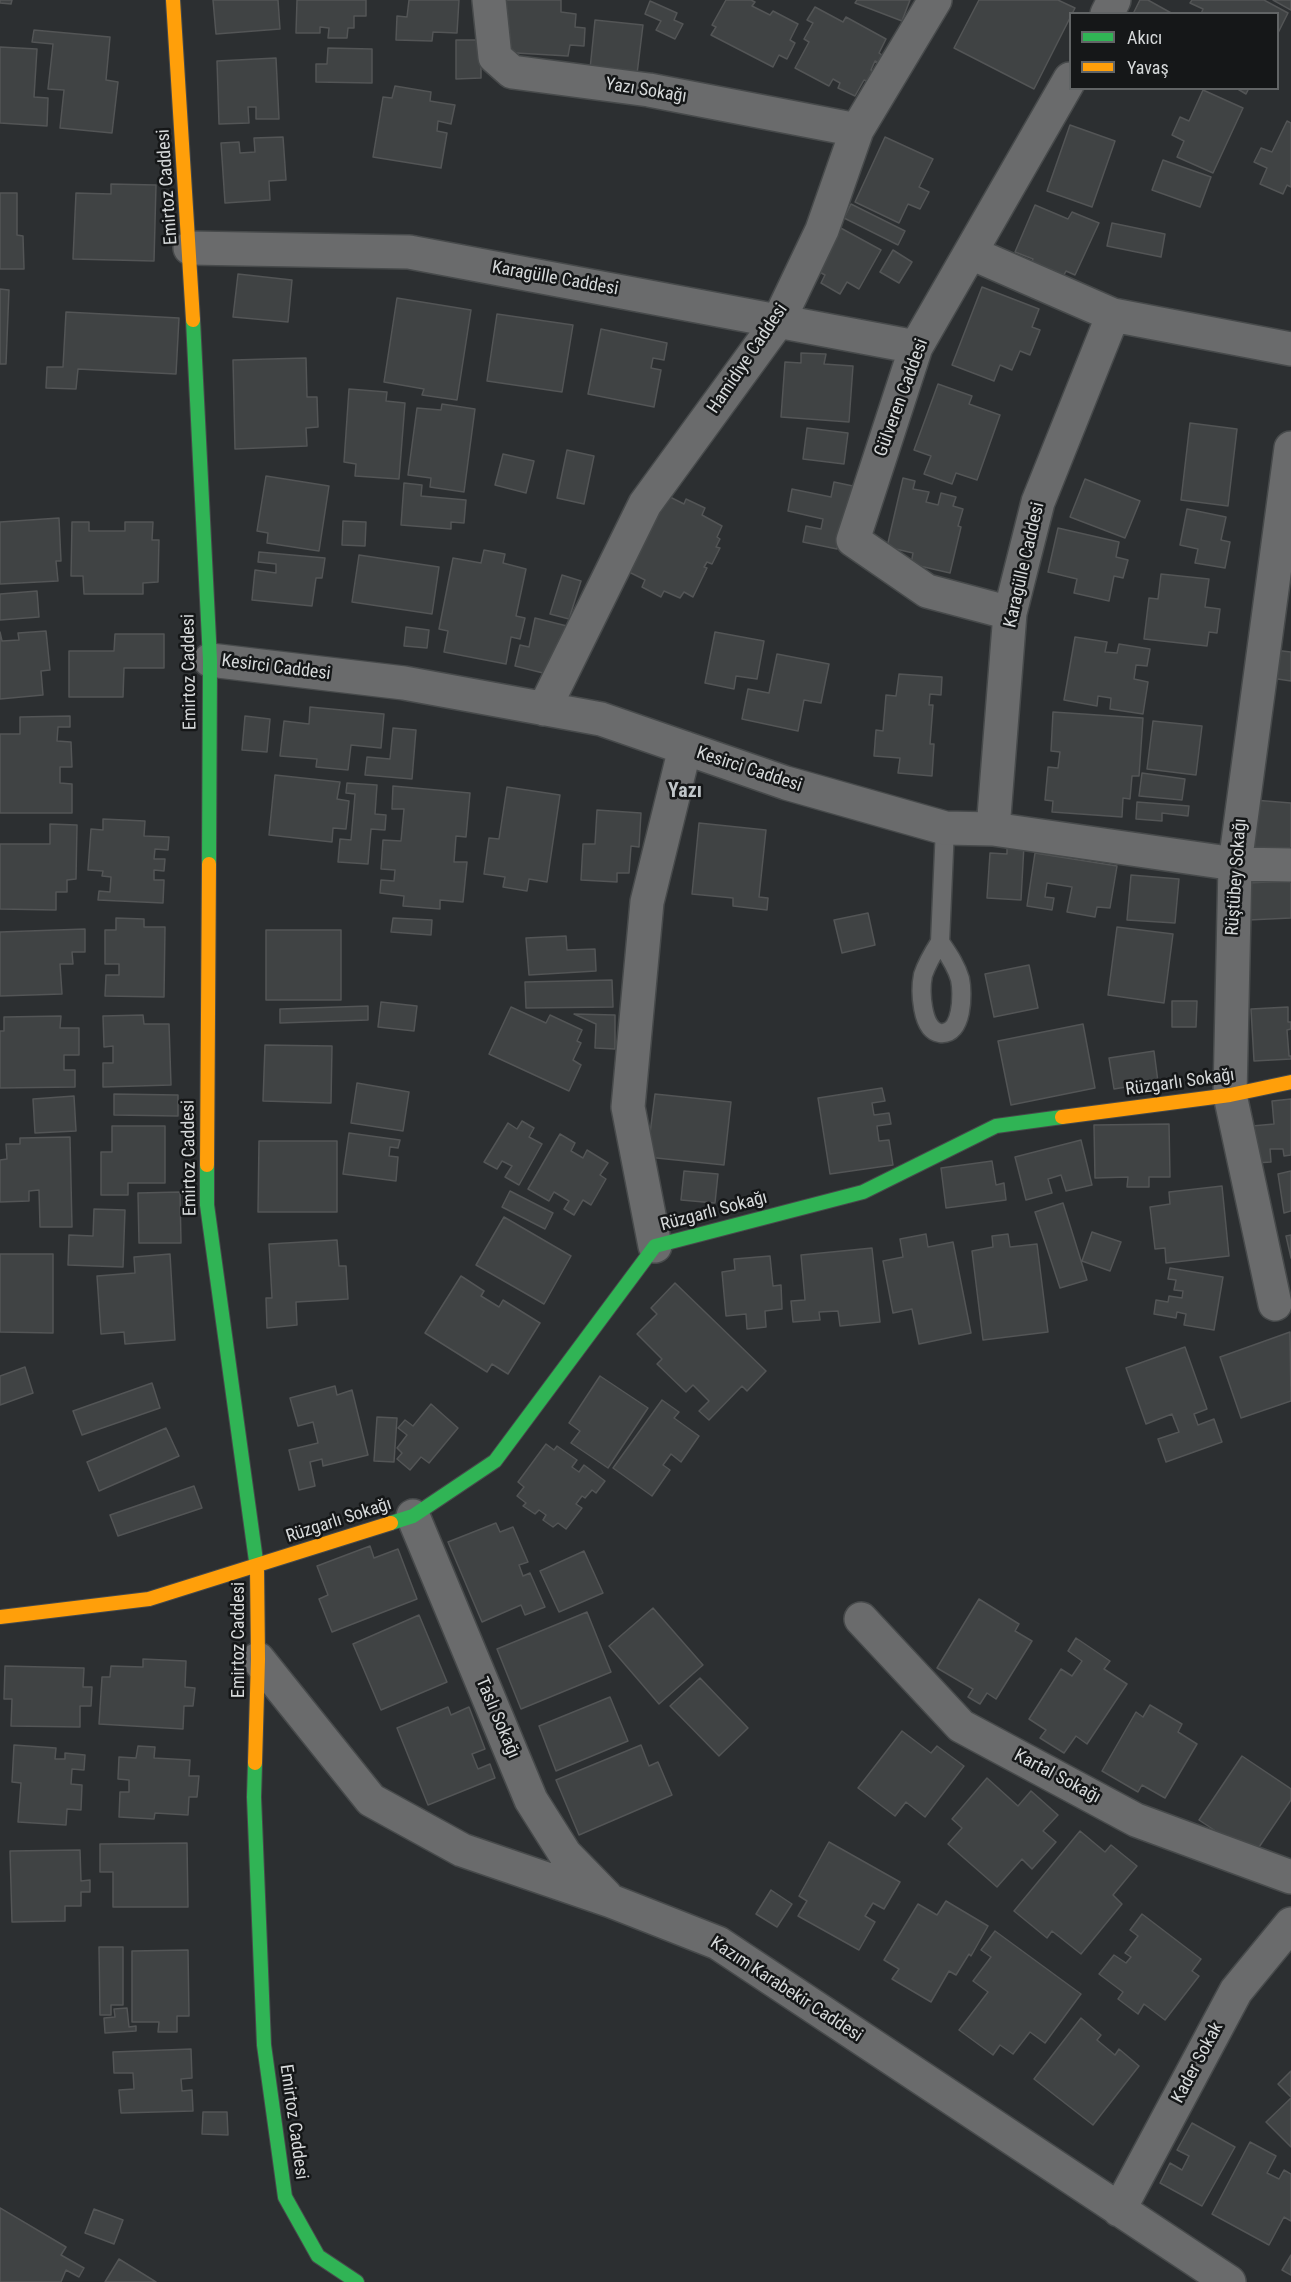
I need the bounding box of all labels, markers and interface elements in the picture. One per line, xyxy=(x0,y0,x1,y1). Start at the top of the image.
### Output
legend xyxy=(1069,12,1279,90)
text: Akıcı xyxy=(1127,27,1162,48)
text: Yavaş xyxy=(1127,57,1169,78)
street label: Yazı Sokağı xyxy=(604,74,688,108)
street label: Emirtoz Caddesi xyxy=(153,128,183,246)
street label: Karagülle Caddesi xyxy=(490,257,620,301)
street label: Hamidiye Caddesi xyxy=(703,300,793,418)
street label: Gülveren Caddesi xyxy=(871,336,933,460)
street label: Karagülle Caddesi xyxy=(1000,500,1050,630)
street label: Emirtoz Caddesi xyxy=(178,614,202,730)
street label: Kesirci Caddesi xyxy=(220,651,332,685)
street label: Kesirci Caddesi xyxy=(693,743,805,797)
district label: Yazı xyxy=(668,780,702,804)
street label: Rüştübey Sokağı xyxy=(1222,818,1252,936)
street label: Rüzgarlı Sokağı xyxy=(1124,1065,1236,1101)
street label: Emirtoz Caddesi xyxy=(178,1100,202,1216)
street label: Rüzgarlı Sokağı xyxy=(658,1187,770,1237)
street label: Rüzgarlı Sokağı xyxy=(283,1494,395,1548)
street label: Emirtoz Caddesi xyxy=(228,1582,250,1698)
street label: Taslı Sokağı xyxy=(470,1674,524,1762)
street label: Kartal Sokağı xyxy=(1010,1745,1104,1809)
street label: Kazım Karabekir Caddesi xyxy=(706,1933,866,2047)
street label: Kader Sokak xyxy=(1168,2019,1228,2107)
street label: Emirtoz Caddesi xyxy=(274,2063,312,2181)

